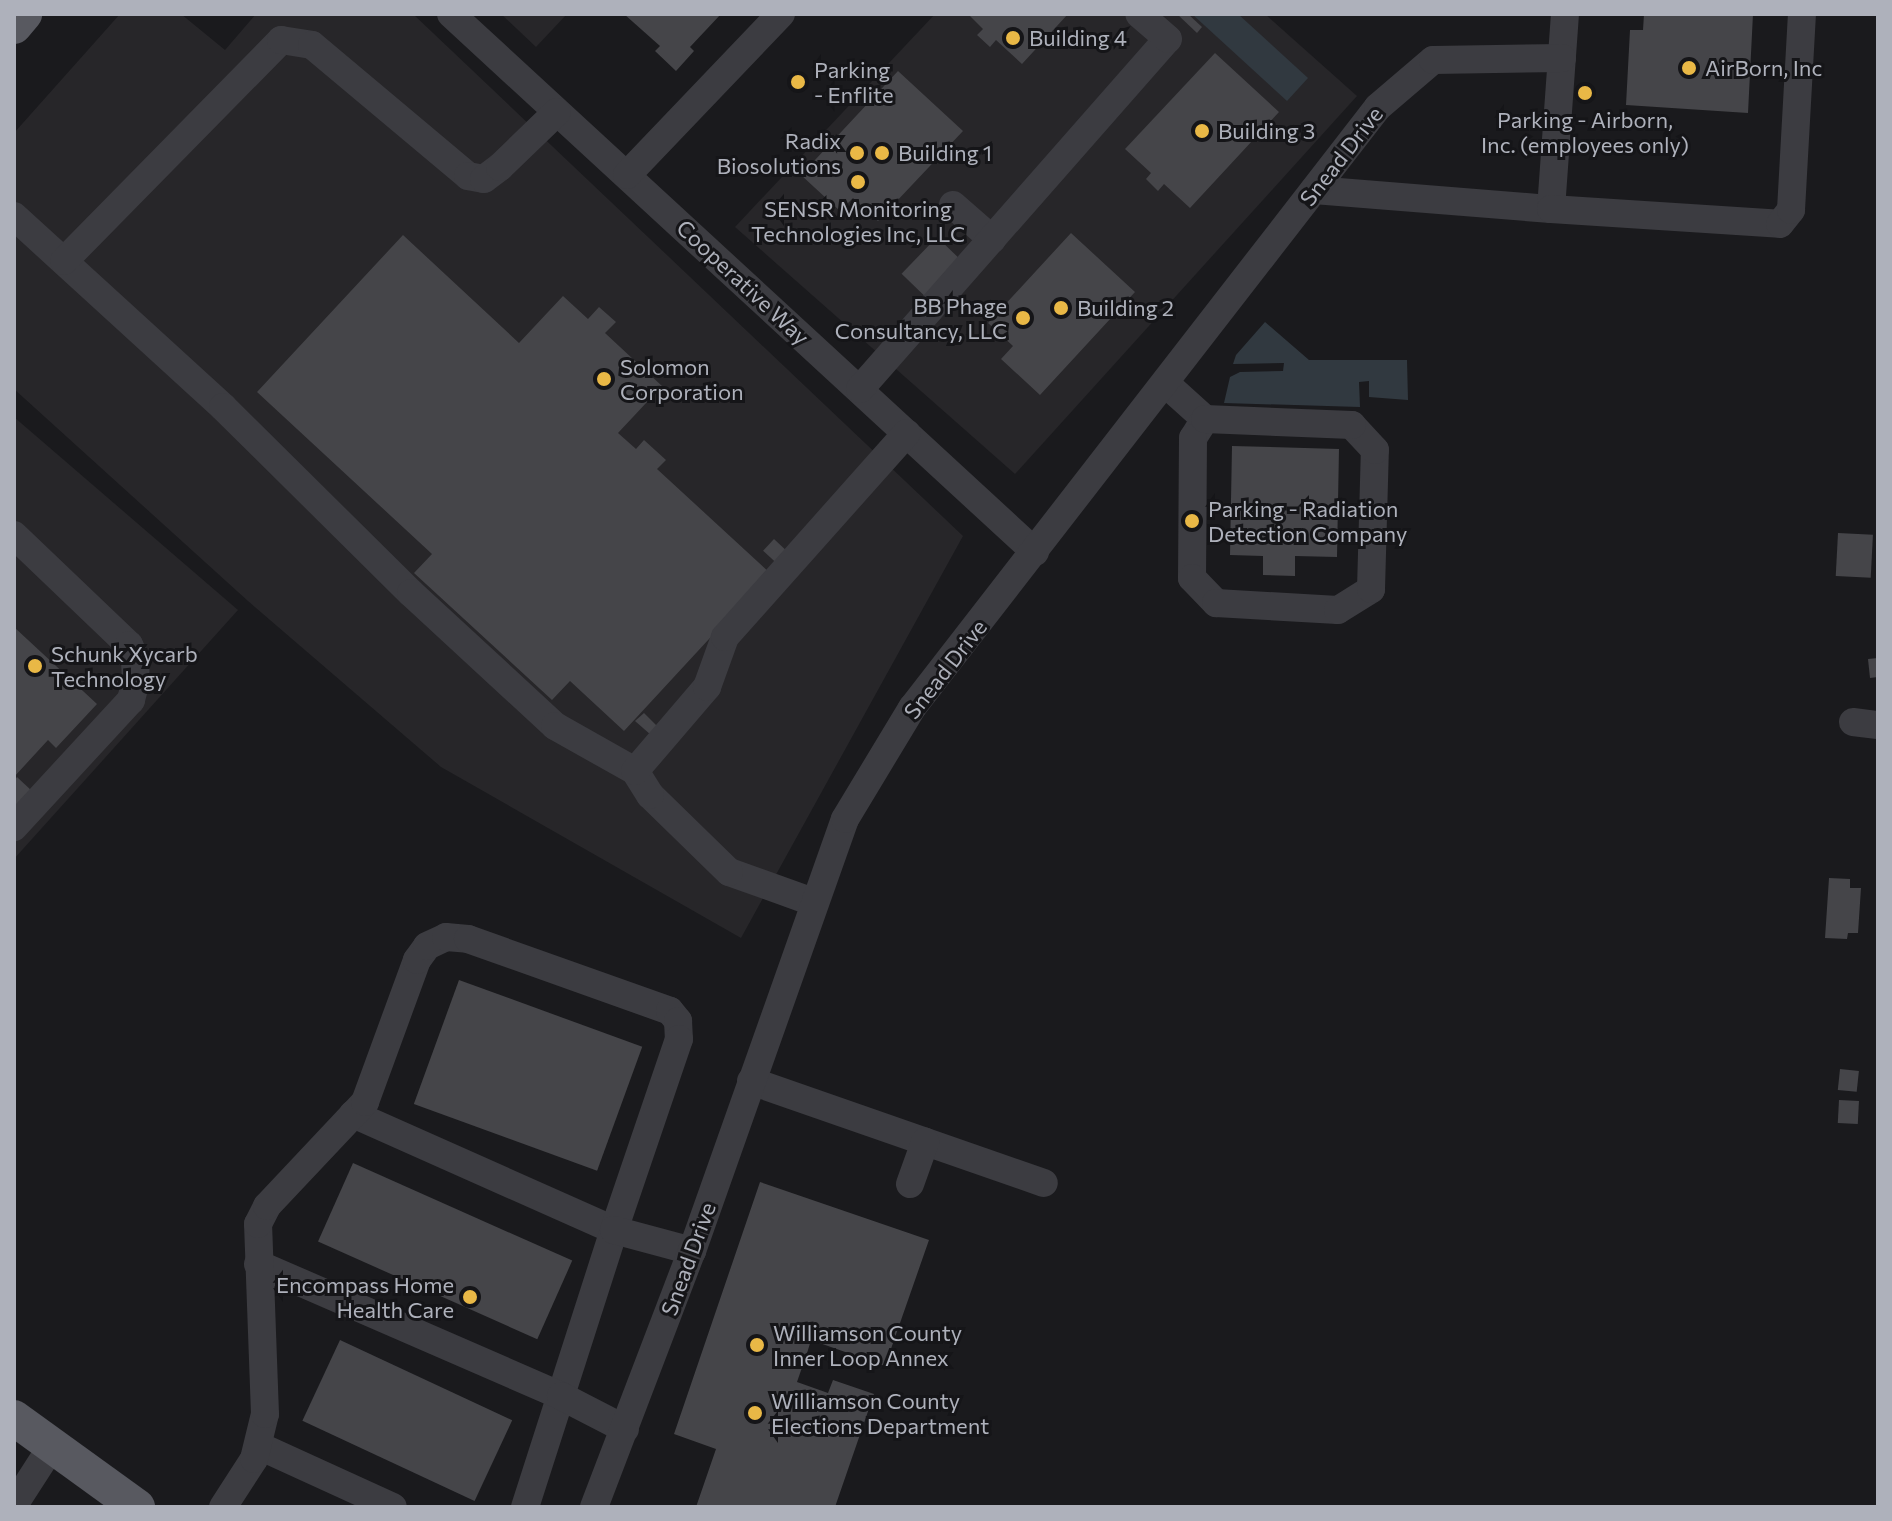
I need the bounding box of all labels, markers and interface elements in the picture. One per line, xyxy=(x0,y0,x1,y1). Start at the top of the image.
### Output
place label: Building 4 xyxy=(1029,25,1127,51)
marker: Building 4 xyxy=(1004,29,1022,47)
place label: AirBorn, Inc xyxy=(1705,55,1822,81)
place label: Parking - Enflite xyxy=(814,56,894,108)
marker: AirBorn, Inc xyxy=(1680,59,1698,77)
marker: Parking - Enflite xyxy=(789,73,807,91)
marker: Parking - Airborn, Inc. (employees only) xyxy=(1576,84,1594,102)
street label: Snead Drive xyxy=(1294,101,1388,211)
place label: Parking - Airborn, Inc. (employees only) xyxy=(1481,106,1689,158)
place label: Building 3 xyxy=(1218,118,1315,144)
marker: Building 3 xyxy=(1193,122,1211,140)
place label: Radix Biosolutions xyxy=(717,127,841,178)
place label: Building 1 xyxy=(898,140,992,166)
marker: Radix Biosolutions xyxy=(848,144,866,162)
marker: Building 1 xyxy=(873,144,891,162)
marker: SENSR Monitoring Technologies Inc, LLC xyxy=(849,173,867,191)
place label: SENSR Monitoring Technologies Inc, LLC xyxy=(751,195,965,246)
street label: Cooperative Way xyxy=(671,214,815,350)
place label: BB Phage Consultancy, LLC xyxy=(835,292,1007,344)
place label: Building 2 xyxy=(1077,295,1174,321)
marker: Building 2 xyxy=(1052,299,1070,317)
marker: BB Phage Consultancy, LLC xyxy=(1014,309,1032,327)
place label: Solomon Corporation xyxy=(620,353,744,404)
marker: Solomon Corporation xyxy=(595,370,613,388)
place label: Parking - Radiation Detection Company xyxy=(1208,495,1407,546)
marker: Parking - Radiation Detection Company xyxy=(1183,512,1201,530)
street label: Snead Drive xyxy=(898,614,992,724)
place label: Schunk Xycarb Technology xyxy=(51,640,198,692)
marker: Schunk Xycarb Technology xyxy=(26,657,44,675)
street label: Snead Drive xyxy=(655,1199,721,1319)
place label: Encompass Home Health Care xyxy=(276,1271,454,1322)
marker: Encompass Home Health Care xyxy=(461,1288,479,1306)
place label: Williamson County Inner Loop Annex xyxy=(773,1319,962,1370)
marker: Williamson County Inner Loop Annex xyxy=(748,1336,766,1354)
place label: Williamson County Elections Department xyxy=(771,1387,989,1438)
marker: Williamson County Elections Department xyxy=(746,1404,764,1422)

